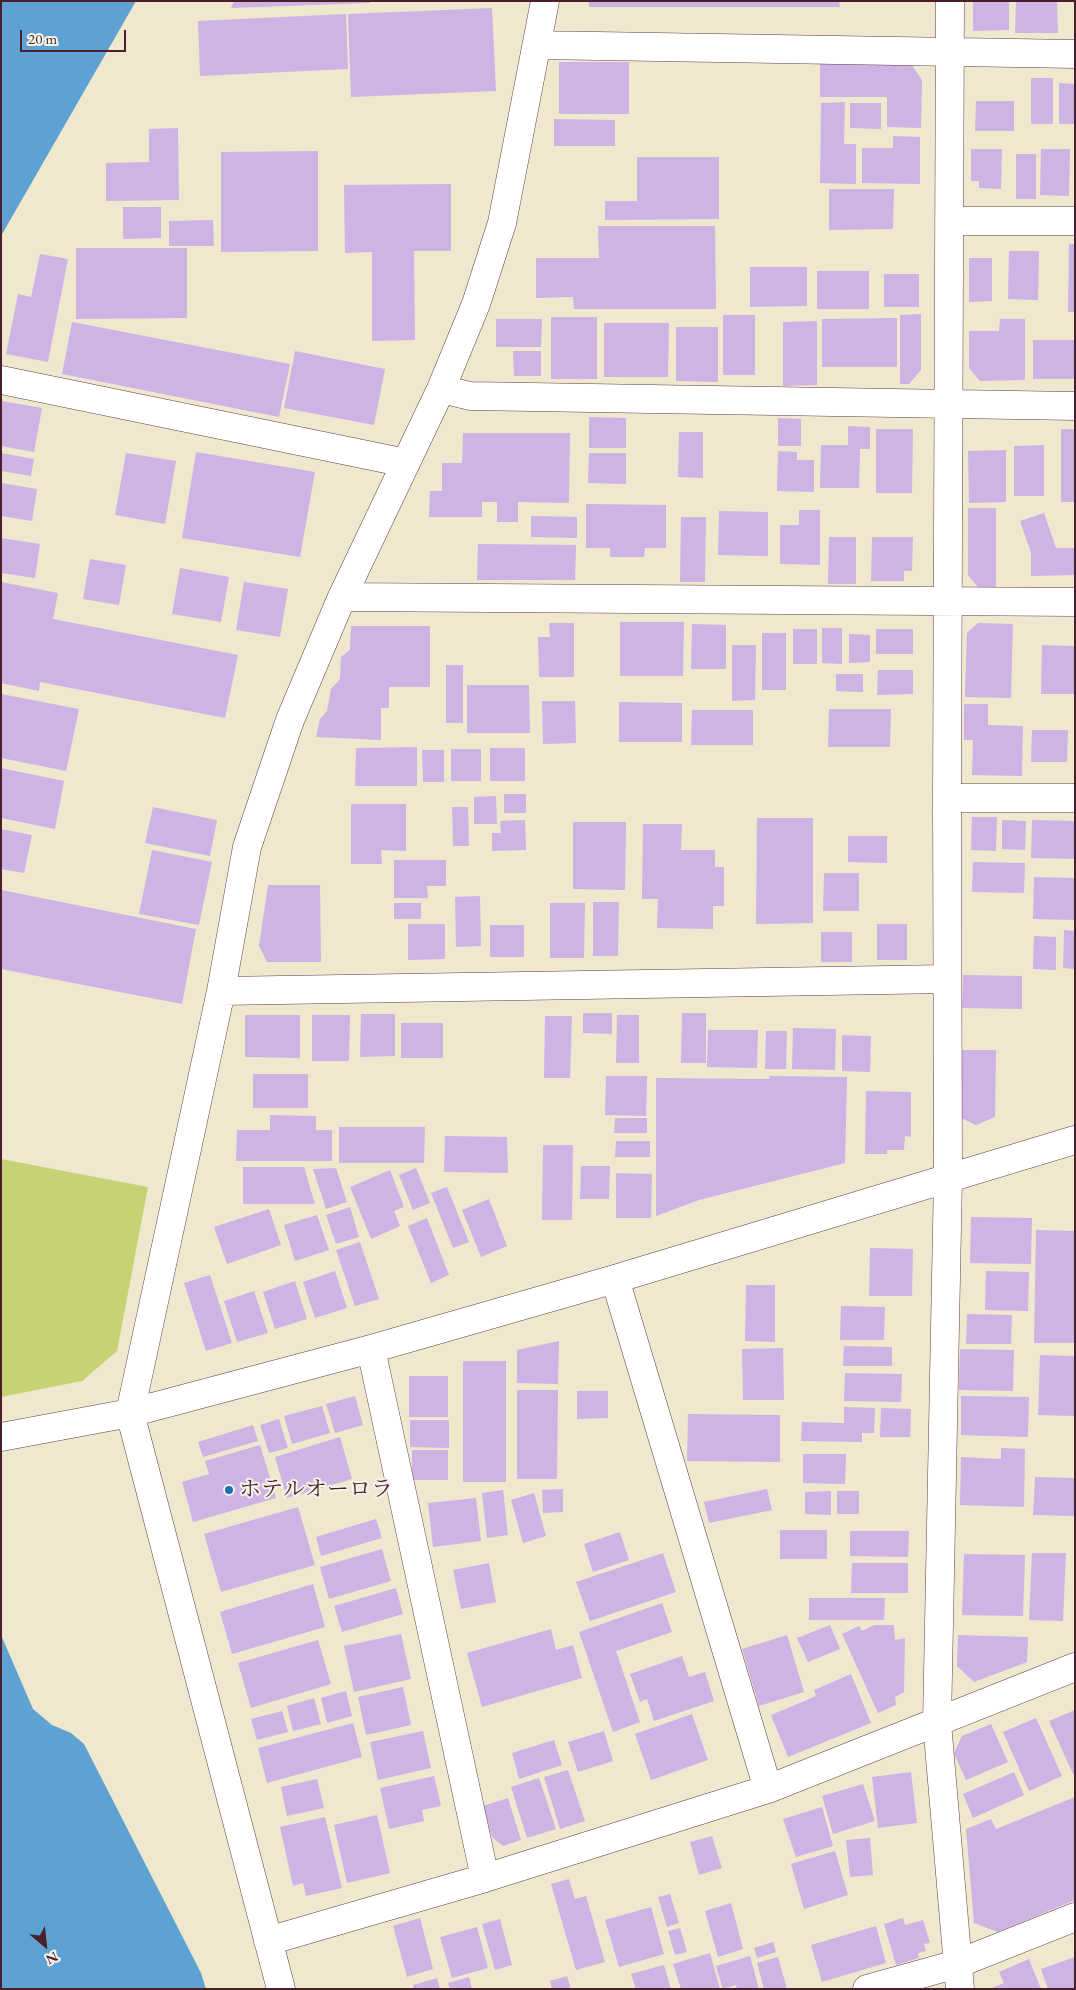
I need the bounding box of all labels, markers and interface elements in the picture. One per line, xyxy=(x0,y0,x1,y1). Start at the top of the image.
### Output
scale bar xyxy=(22,20,129,52)
text: 20 m xyxy=(28,29,57,48)
place label: ホテルオーロラ xyxy=(239,1477,393,1503)
marker: ホテルオーロラ xyxy=(223,1484,235,1496)
north arrow xyxy=(20,1920,70,1970)
text: N xyxy=(43,1948,61,1969)

